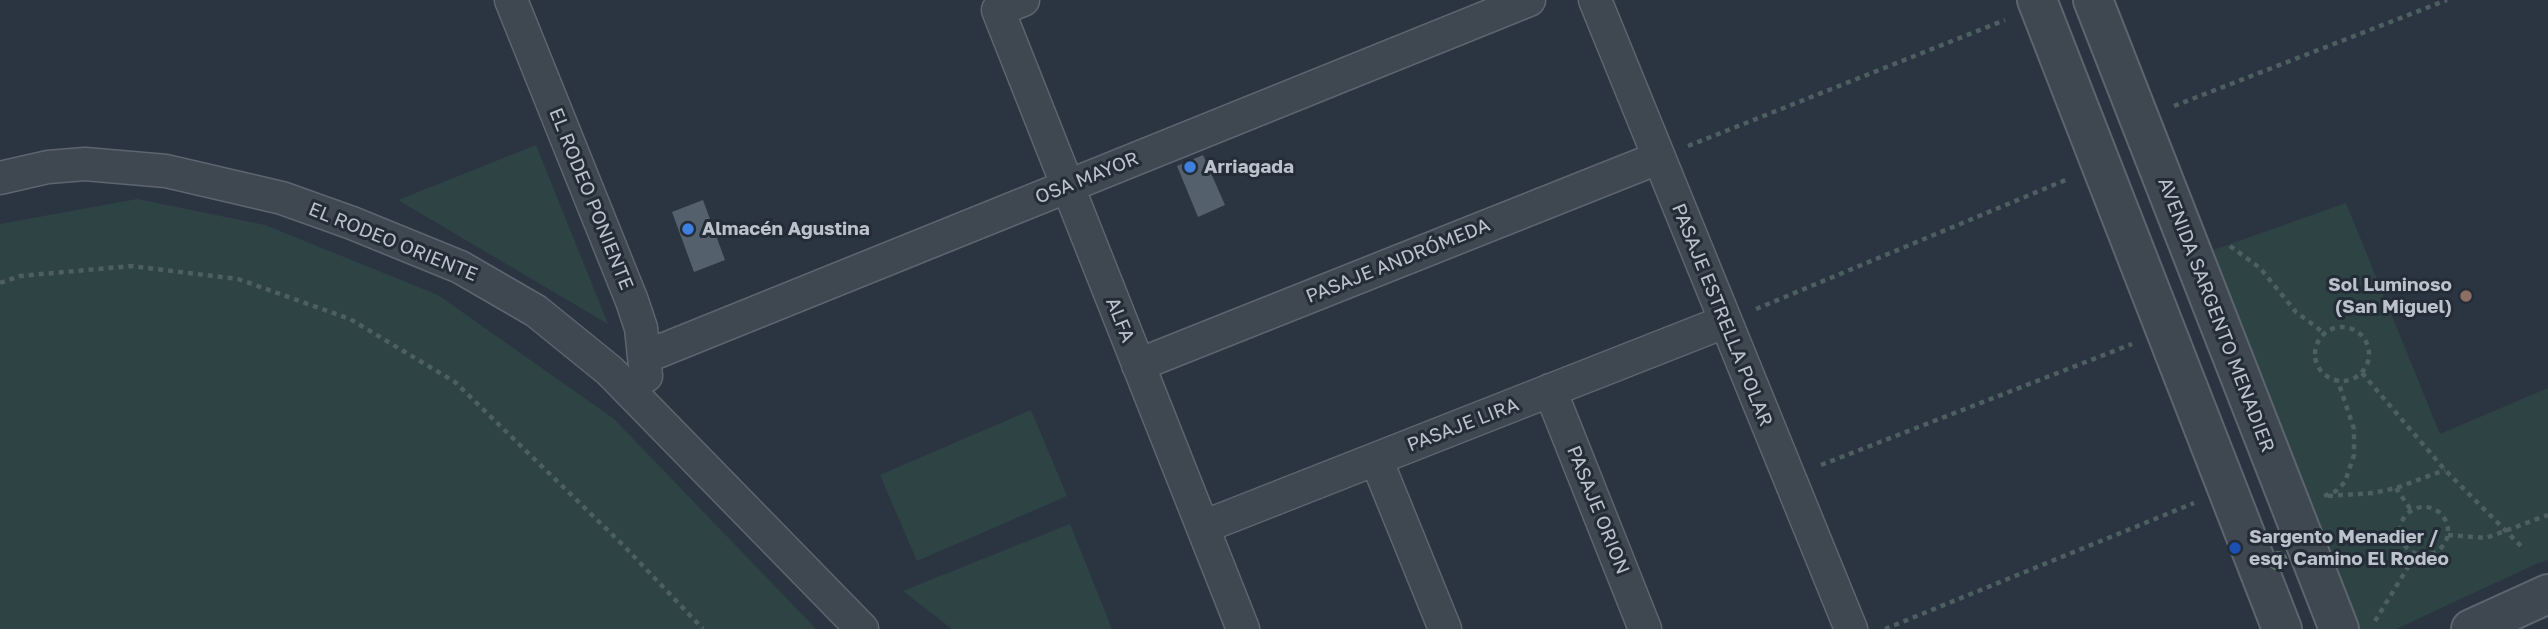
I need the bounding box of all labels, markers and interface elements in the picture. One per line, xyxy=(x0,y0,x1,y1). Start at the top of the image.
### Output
street label: EL RODEO PONIENTE xyxy=(544,105,638,293)
street label: OSA MAYOR xyxy=(1032,147,1142,209)
place label: Arriagada xyxy=(1204,156,1294,178)
marker: Arriagada xyxy=(1182,159,1198,175)
street label: AVENIDA SARGENTO MENADIER xyxy=(2153,174,2279,456)
street label: EL RODEO ORIENTE xyxy=(305,198,481,286)
street label: PASAJE ESTRELLA POLAR xyxy=(1667,200,1777,430)
street label: PASAJE ANDRÓMEDA xyxy=(1303,214,1493,308)
place label: Almacén Agustina xyxy=(702,218,870,240)
marker: Almacén Agustina xyxy=(680,221,696,237)
place label: Sol Luminoso (San Miguel) xyxy=(2328,274,2452,318)
marker: Sol Luminoso (San Miguel) xyxy=(2458,288,2474,304)
street label: ALFA xyxy=(1101,294,1139,346)
street label: PASAJE LIRA xyxy=(1404,393,1522,457)
street label: PASAJE ORION xyxy=(1562,442,1634,578)
place label: Sargento Menadier / esq. Camino El Rodeo xyxy=(2249,526,2449,570)
marker: Sargento Menadier / esq. Camino El Rodeo xyxy=(2227,540,2243,556)

